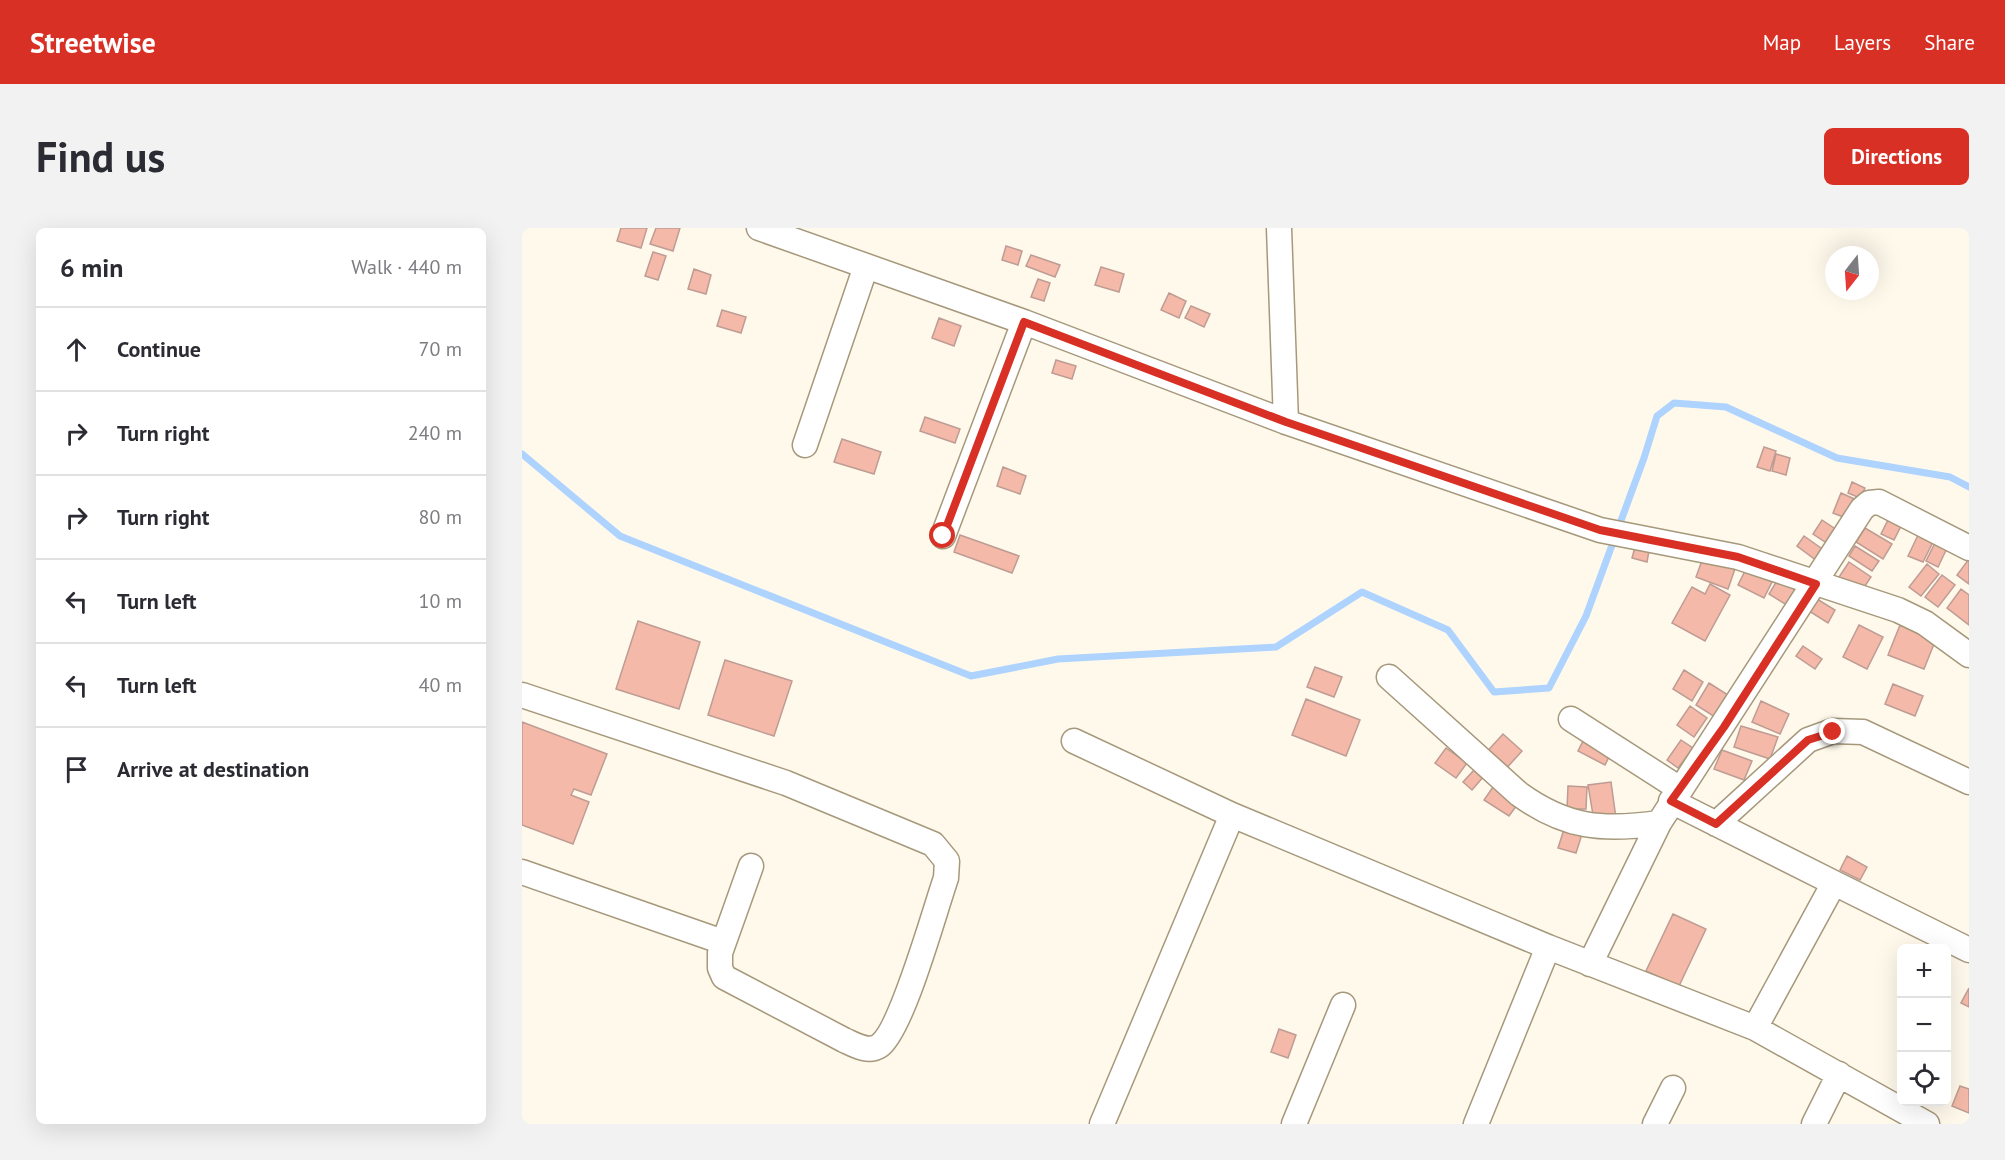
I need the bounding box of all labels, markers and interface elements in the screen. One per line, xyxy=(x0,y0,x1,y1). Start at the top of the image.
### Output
text: Streetwise xyxy=(30,24,156,61)
text: Map xyxy=(1763,29,1801,56)
text: Layers xyxy=(1834,29,1891,56)
text: Share xyxy=(1924,29,1975,56)
button: Directions xyxy=(1824,128,1969,185)
text: Find us xyxy=(36,129,165,184)
north arrow xyxy=(1825,246,1879,300)
text: 6 min xyxy=(60,251,123,284)
text: Walk · 440 m xyxy=(351,254,462,280)
icon: ahead xyxy=(60,333,93,366)
text: Continue xyxy=(117,335,201,363)
text: 70 m xyxy=(419,336,462,362)
icon: right xyxy=(60,417,93,450)
text: Turn right xyxy=(117,419,209,447)
text: 240 m xyxy=(408,420,462,446)
icon: right xyxy=(60,501,93,534)
text: Turn right xyxy=(117,503,209,531)
text: 80 m xyxy=(419,504,462,530)
route start xyxy=(929,522,955,548)
icon: left xyxy=(60,585,93,618)
text: Turn left xyxy=(117,587,197,615)
text: 10 m xyxy=(419,588,462,614)
icon: left xyxy=(60,669,93,702)
text: Turn left xyxy=(117,671,197,699)
text: 40 m xyxy=(419,672,462,698)
route end xyxy=(1819,718,1845,744)
icon: arrive xyxy=(60,753,93,786)
text: Arrive at destination xyxy=(117,755,309,783)
map controls xyxy=(1897,944,1951,1106)
button: + xyxy=(1897,944,1951,998)
button: − xyxy=(1897,998,1951,1052)
button: locate xyxy=(1897,1052,1951,1106)

